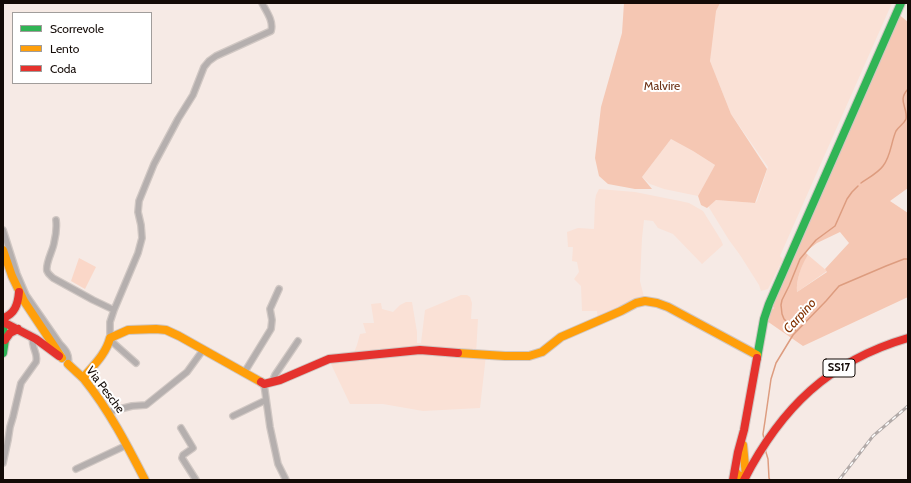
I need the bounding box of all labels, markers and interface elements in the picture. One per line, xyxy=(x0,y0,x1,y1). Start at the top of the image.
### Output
legend xyxy=(12,12,152,84)
text: Scorrevole xyxy=(50,21,104,36)
text: Lento xyxy=(50,41,79,56)
text: Coda xyxy=(50,61,76,76)
park label: Malvire xyxy=(644,79,680,93)
water label: Carpino xyxy=(780,295,820,337)
road number: SS17 xyxy=(823,359,855,377)
street label: Via Pesche xyxy=(83,364,127,416)

